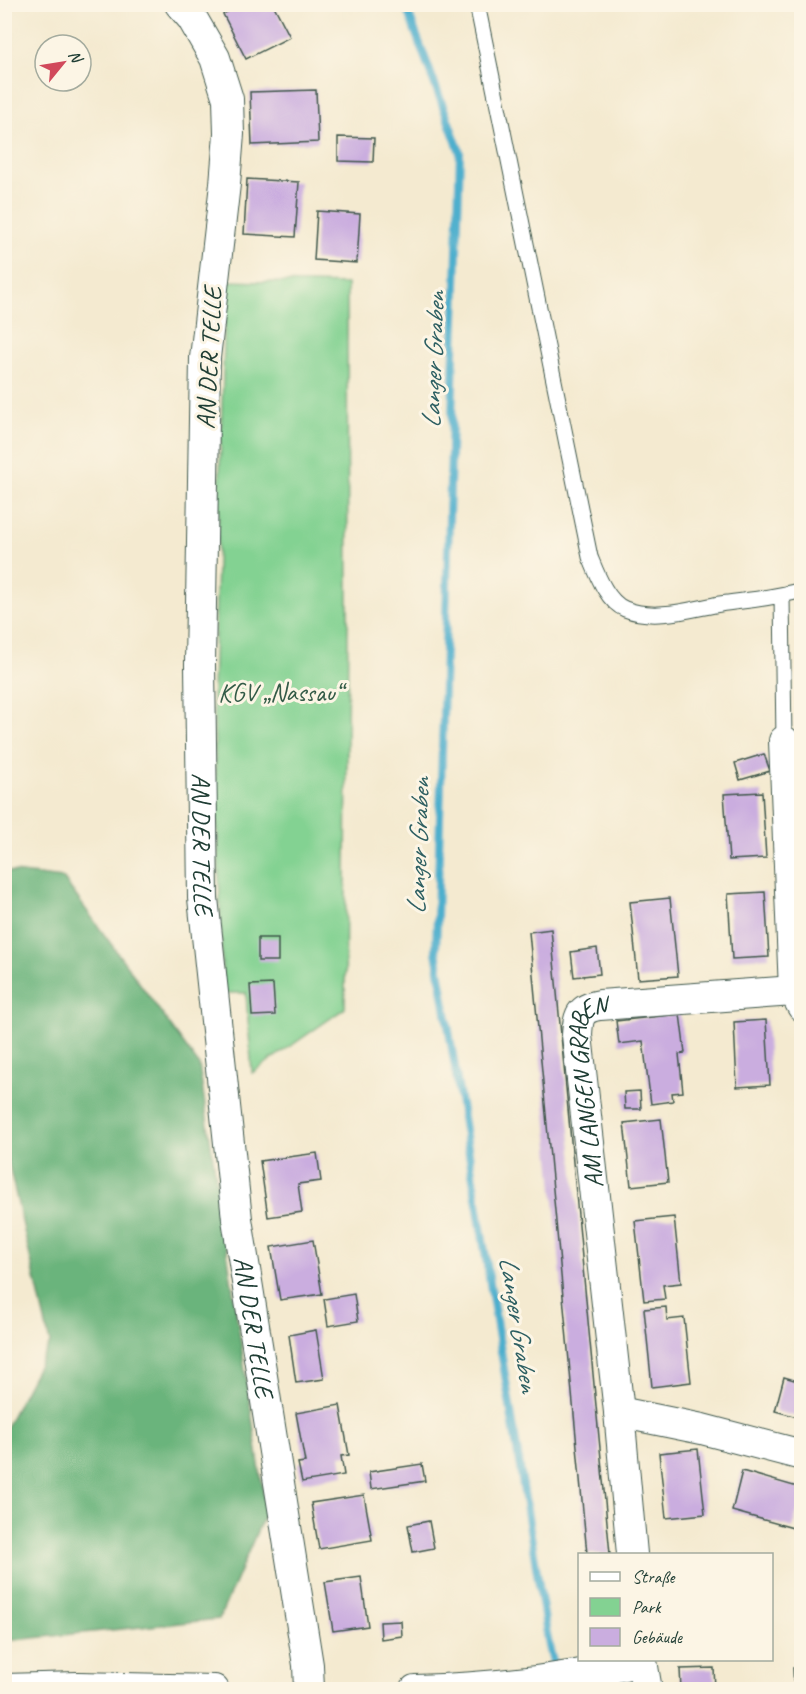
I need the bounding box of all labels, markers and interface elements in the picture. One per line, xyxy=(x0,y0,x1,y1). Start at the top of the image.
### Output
north arrow xyxy=(33,33,93,93)
text: N xyxy=(64,47,88,68)
street label: AN DER TELLE xyxy=(189,283,229,430)
water label: Langer Graben xyxy=(414,288,452,429)
park label: KGV „Nassau“ xyxy=(218,676,347,709)
street label: AN DER TELLE xyxy=(185,773,222,920)
water label: Langer Graben xyxy=(399,774,437,915)
street label: AM LANGEN GRABEN xyxy=(560,987,614,1190)
street label: AN DER TELLE xyxy=(227,1254,282,1403)
water label: Langer Graben xyxy=(492,1254,547,1397)
legend xyxy=(578,1553,773,1661)
text: Straße xyxy=(632,1566,676,1588)
text: Park xyxy=(632,1596,662,1618)
text: Gebäude xyxy=(632,1626,683,1648)

